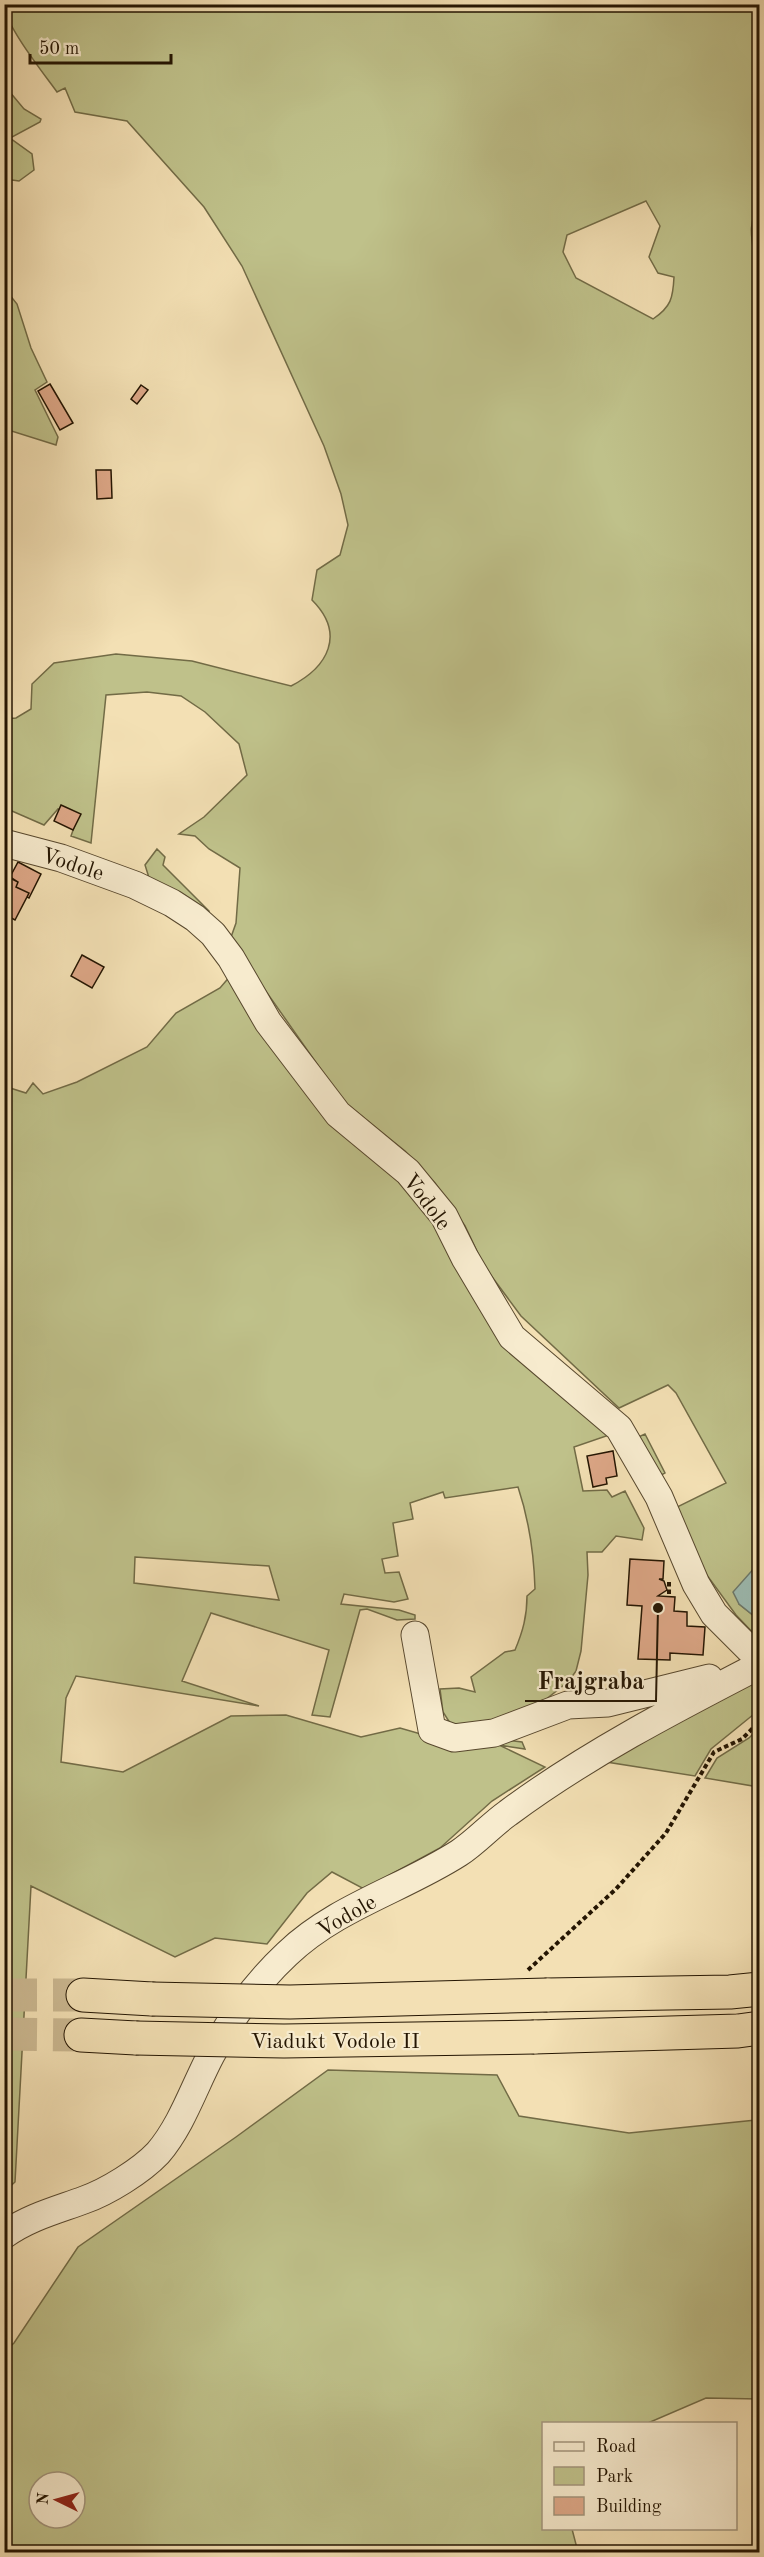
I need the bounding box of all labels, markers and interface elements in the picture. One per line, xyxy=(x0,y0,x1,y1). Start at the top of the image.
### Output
scale bar xyxy=(30,27,171,65)
text: 50 m xyxy=(39,40,79,58)
street label: Vodole xyxy=(38,845,106,885)
street label: Vodole xyxy=(398,1170,455,1234)
callout: Frajgraba xyxy=(525,1659,656,1701)
text: Frajgraba xyxy=(537,1671,645,1695)
street label: Vodole xyxy=(314,1891,380,1942)
street label: Viadukt Vodole II xyxy=(250,2031,420,2053)
legend xyxy=(542,2422,737,2530)
text: Road xyxy=(596,2438,636,2456)
text: Park xyxy=(596,2468,633,2486)
north arrow xyxy=(27,2470,87,2530)
text: N xyxy=(36,2491,53,2506)
text: Building xyxy=(596,2498,662,2516)

